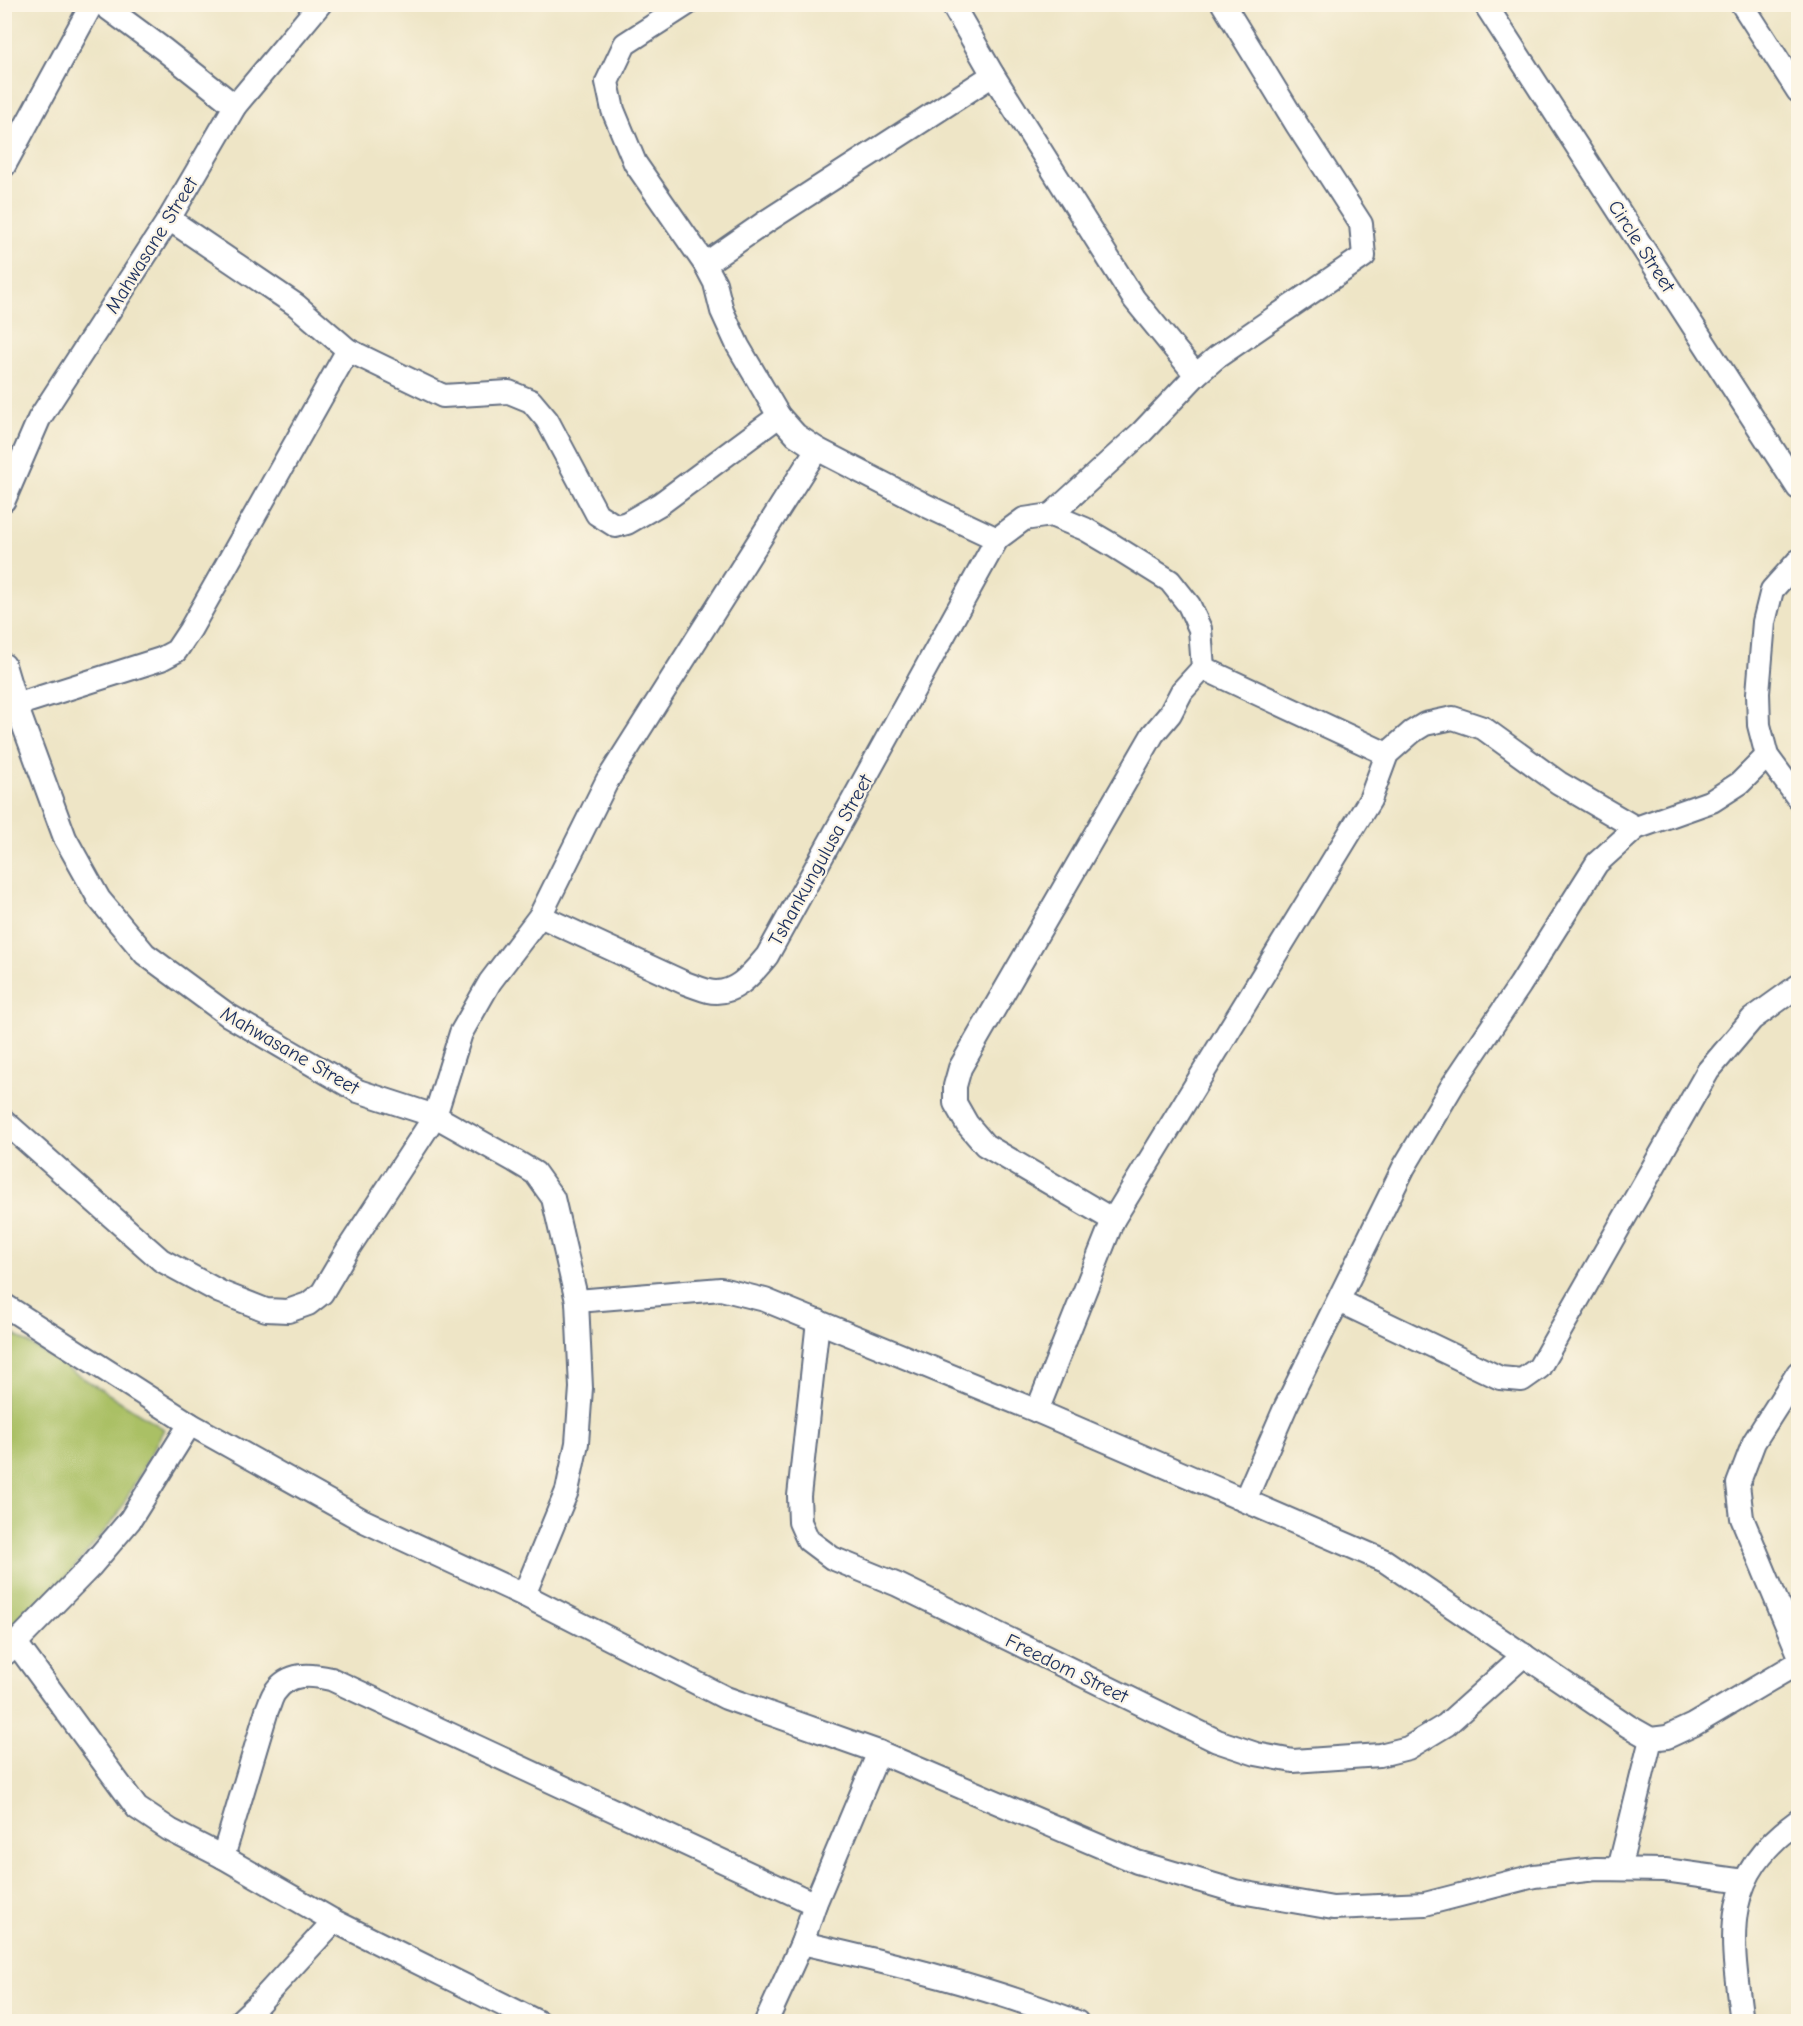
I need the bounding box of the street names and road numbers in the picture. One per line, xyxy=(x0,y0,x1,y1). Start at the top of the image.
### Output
street label: Mahwasane Street xyxy=(100,172,203,318)
street label: Circle Street xyxy=(1603,196,1681,298)
street label: Tshankungulusa Street xyxy=(764,769,878,950)
street label: Mahwasane Street xyxy=(216,1001,364,1100)
street label: Freedom Street xyxy=(1002,1629,1133,1709)

